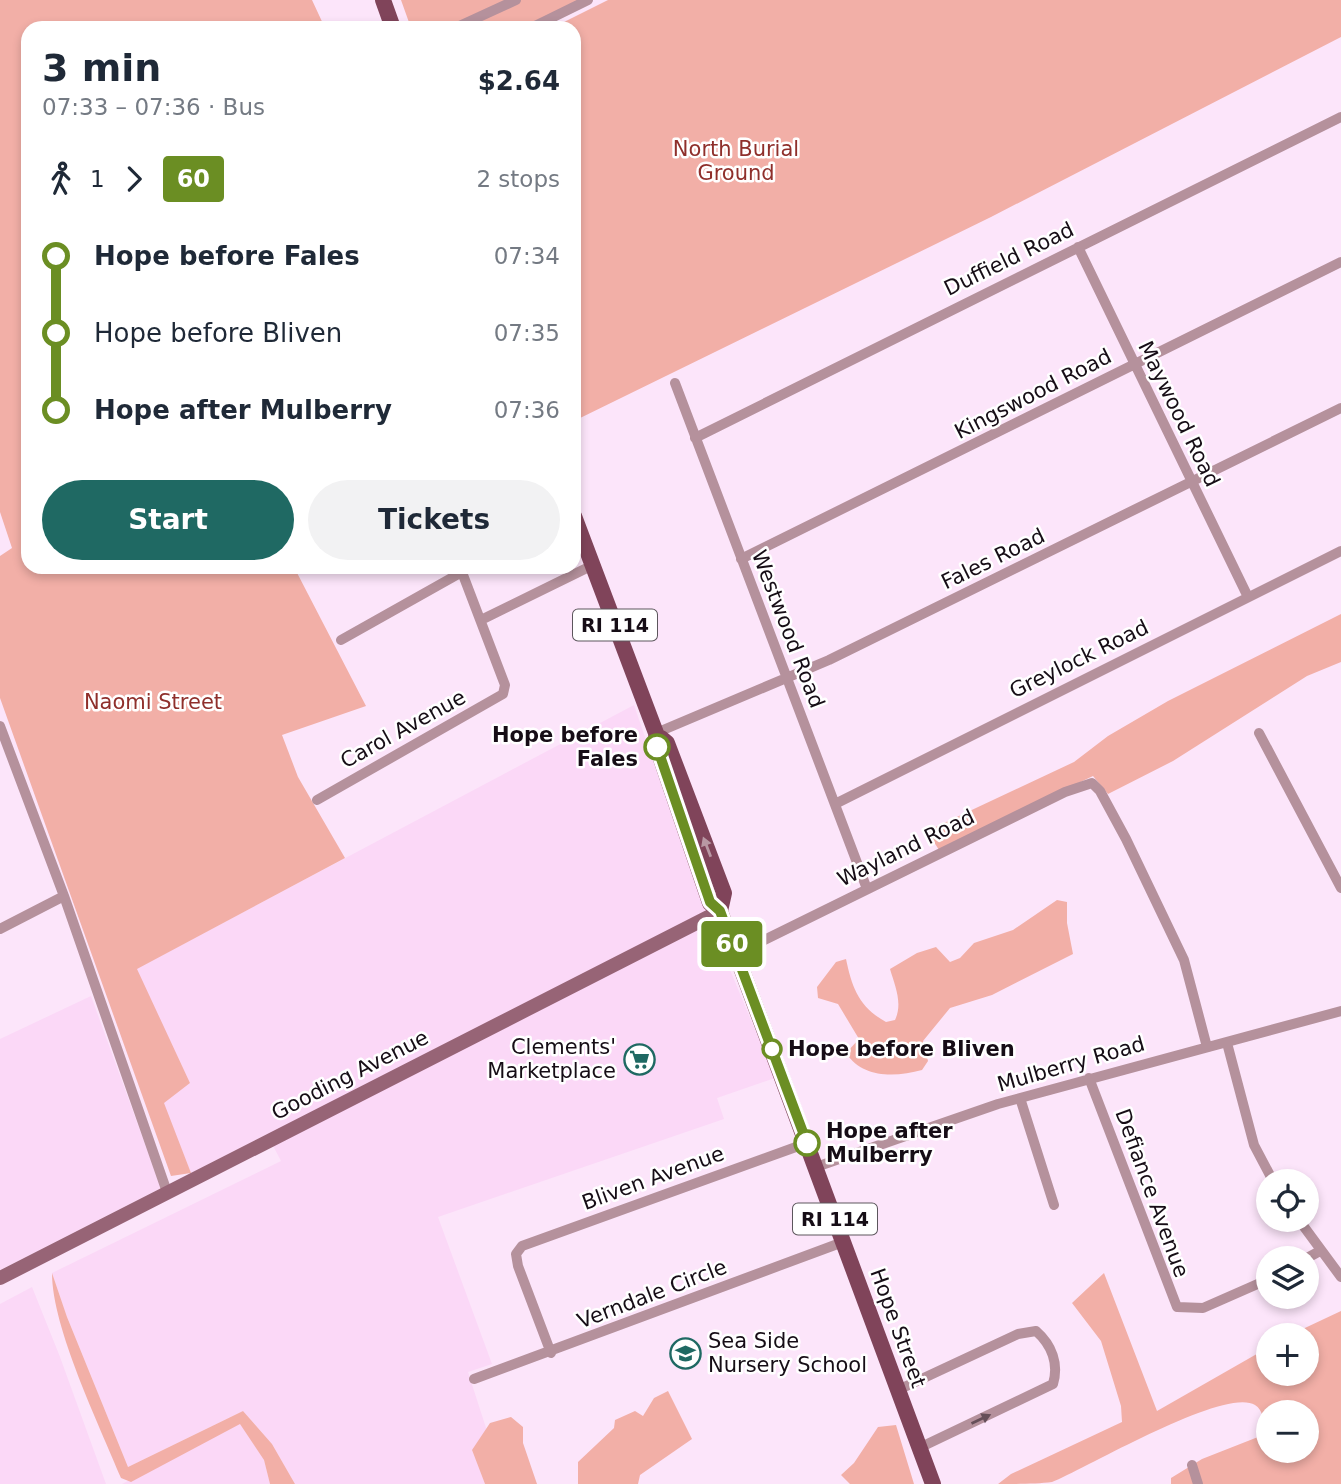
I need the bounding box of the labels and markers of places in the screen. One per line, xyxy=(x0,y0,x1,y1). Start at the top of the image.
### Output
place label: Hope before Fales xyxy=(492,723,638,771)
marker: Hope before Fales xyxy=(644,734,670,760)
place label: Clements' Marketplace xyxy=(487,1035,616,1083)
place label: Hope before Bliven xyxy=(788,1037,1015,1061)
marker: Hope before Bliven xyxy=(762,1039,782,1059)
supermarket icon: Clements' Marketplace xyxy=(622,1042,656,1076)
place label: Hope after Mulberry xyxy=(826,1119,953,1167)
marker: Hope after Mulberry xyxy=(794,1130,820,1156)
place label: Sea Side Nursery School xyxy=(708,1329,867,1377)
school or university icon: Sea Side Nursery School xyxy=(668,1336,702,1370)

